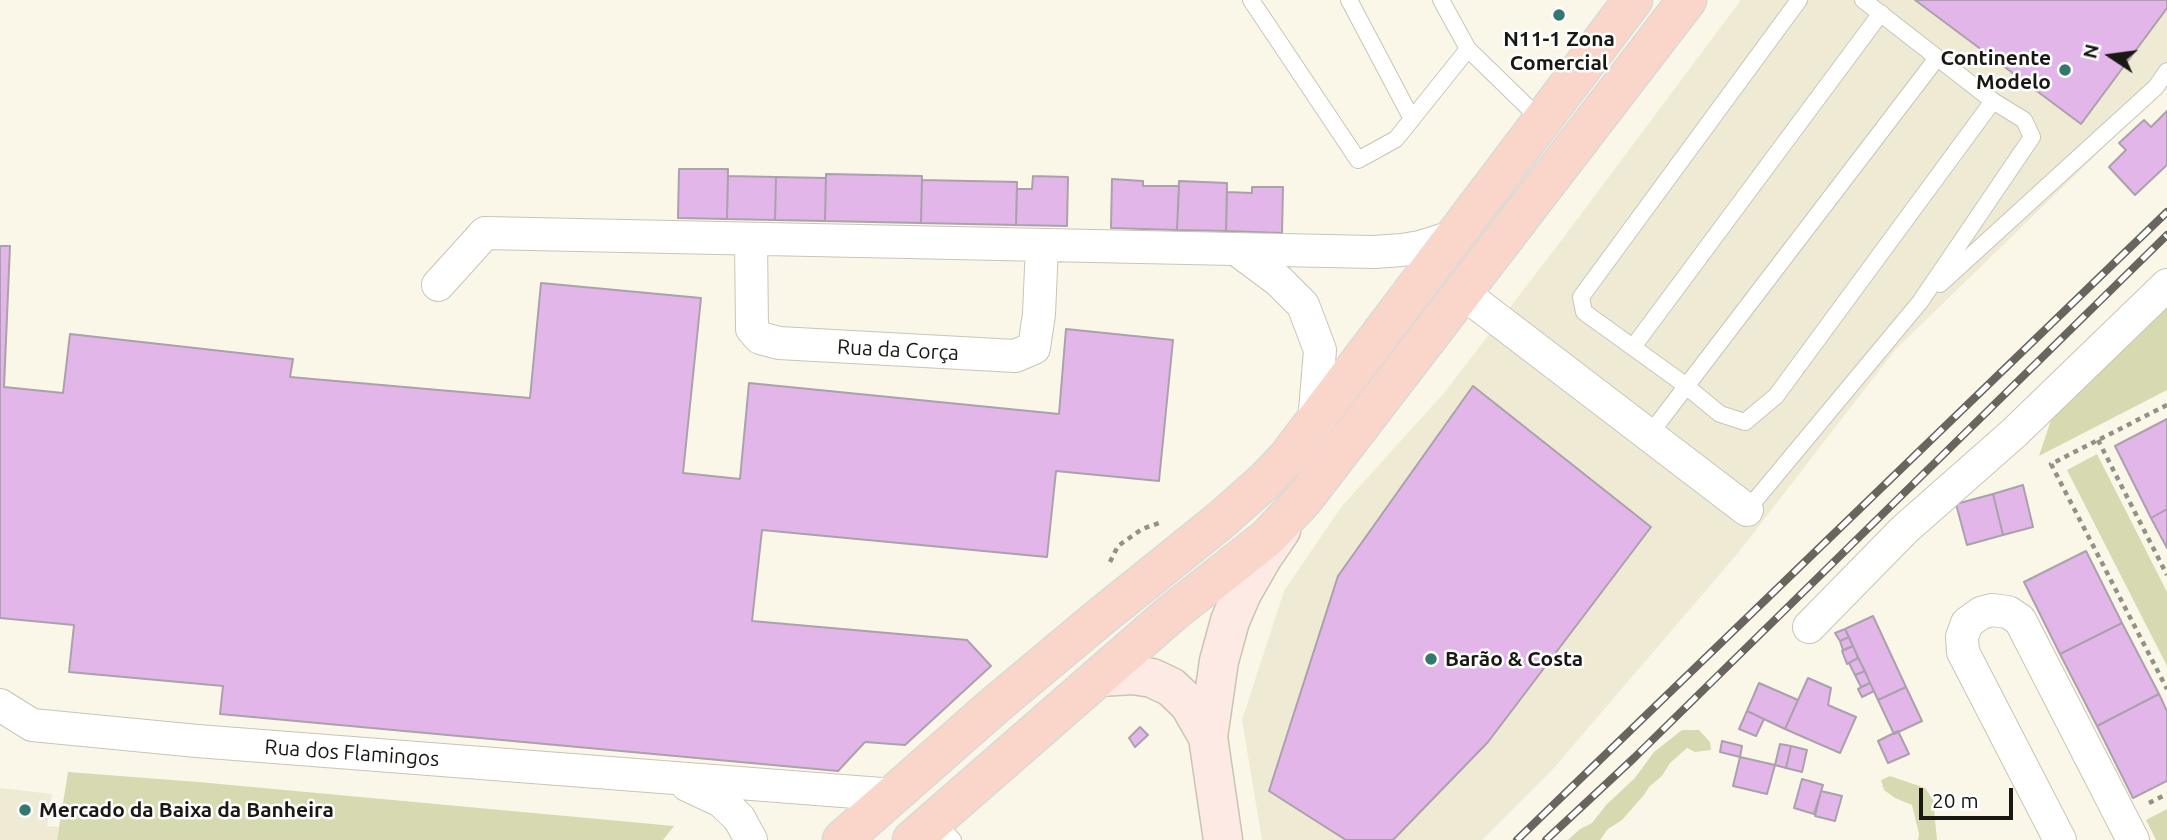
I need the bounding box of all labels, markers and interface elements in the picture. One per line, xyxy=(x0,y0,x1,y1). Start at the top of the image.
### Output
marker: N11-1 Zona Comercial xyxy=(1551,7,1567,23)
north arrow xyxy=(2076,21,2146,91)
place label: N11-1 Zona Comercial xyxy=(1503,26,1615,76)
text: N xyxy=(2078,42,2103,61)
place label: Continente Modelo xyxy=(1940,45,2051,95)
marker: Continente Modelo xyxy=(2057,62,2073,78)
street label: Rua da Corça xyxy=(836,334,960,366)
place label: Barão & Costa xyxy=(1445,646,1583,672)
marker: Barão & Costa xyxy=(1423,651,1439,667)
street label: Rua dos Flamingos xyxy=(264,734,440,772)
scale bar xyxy=(1922,774,2016,818)
text: 20 m xyxy=(1932,788,1979,812)
place label: Mercado da Baixa da Banheira xyxy=(39,797,334,823)
marker: Mercado da Baixa da Banheira xyxy=(17,802,33,818)

